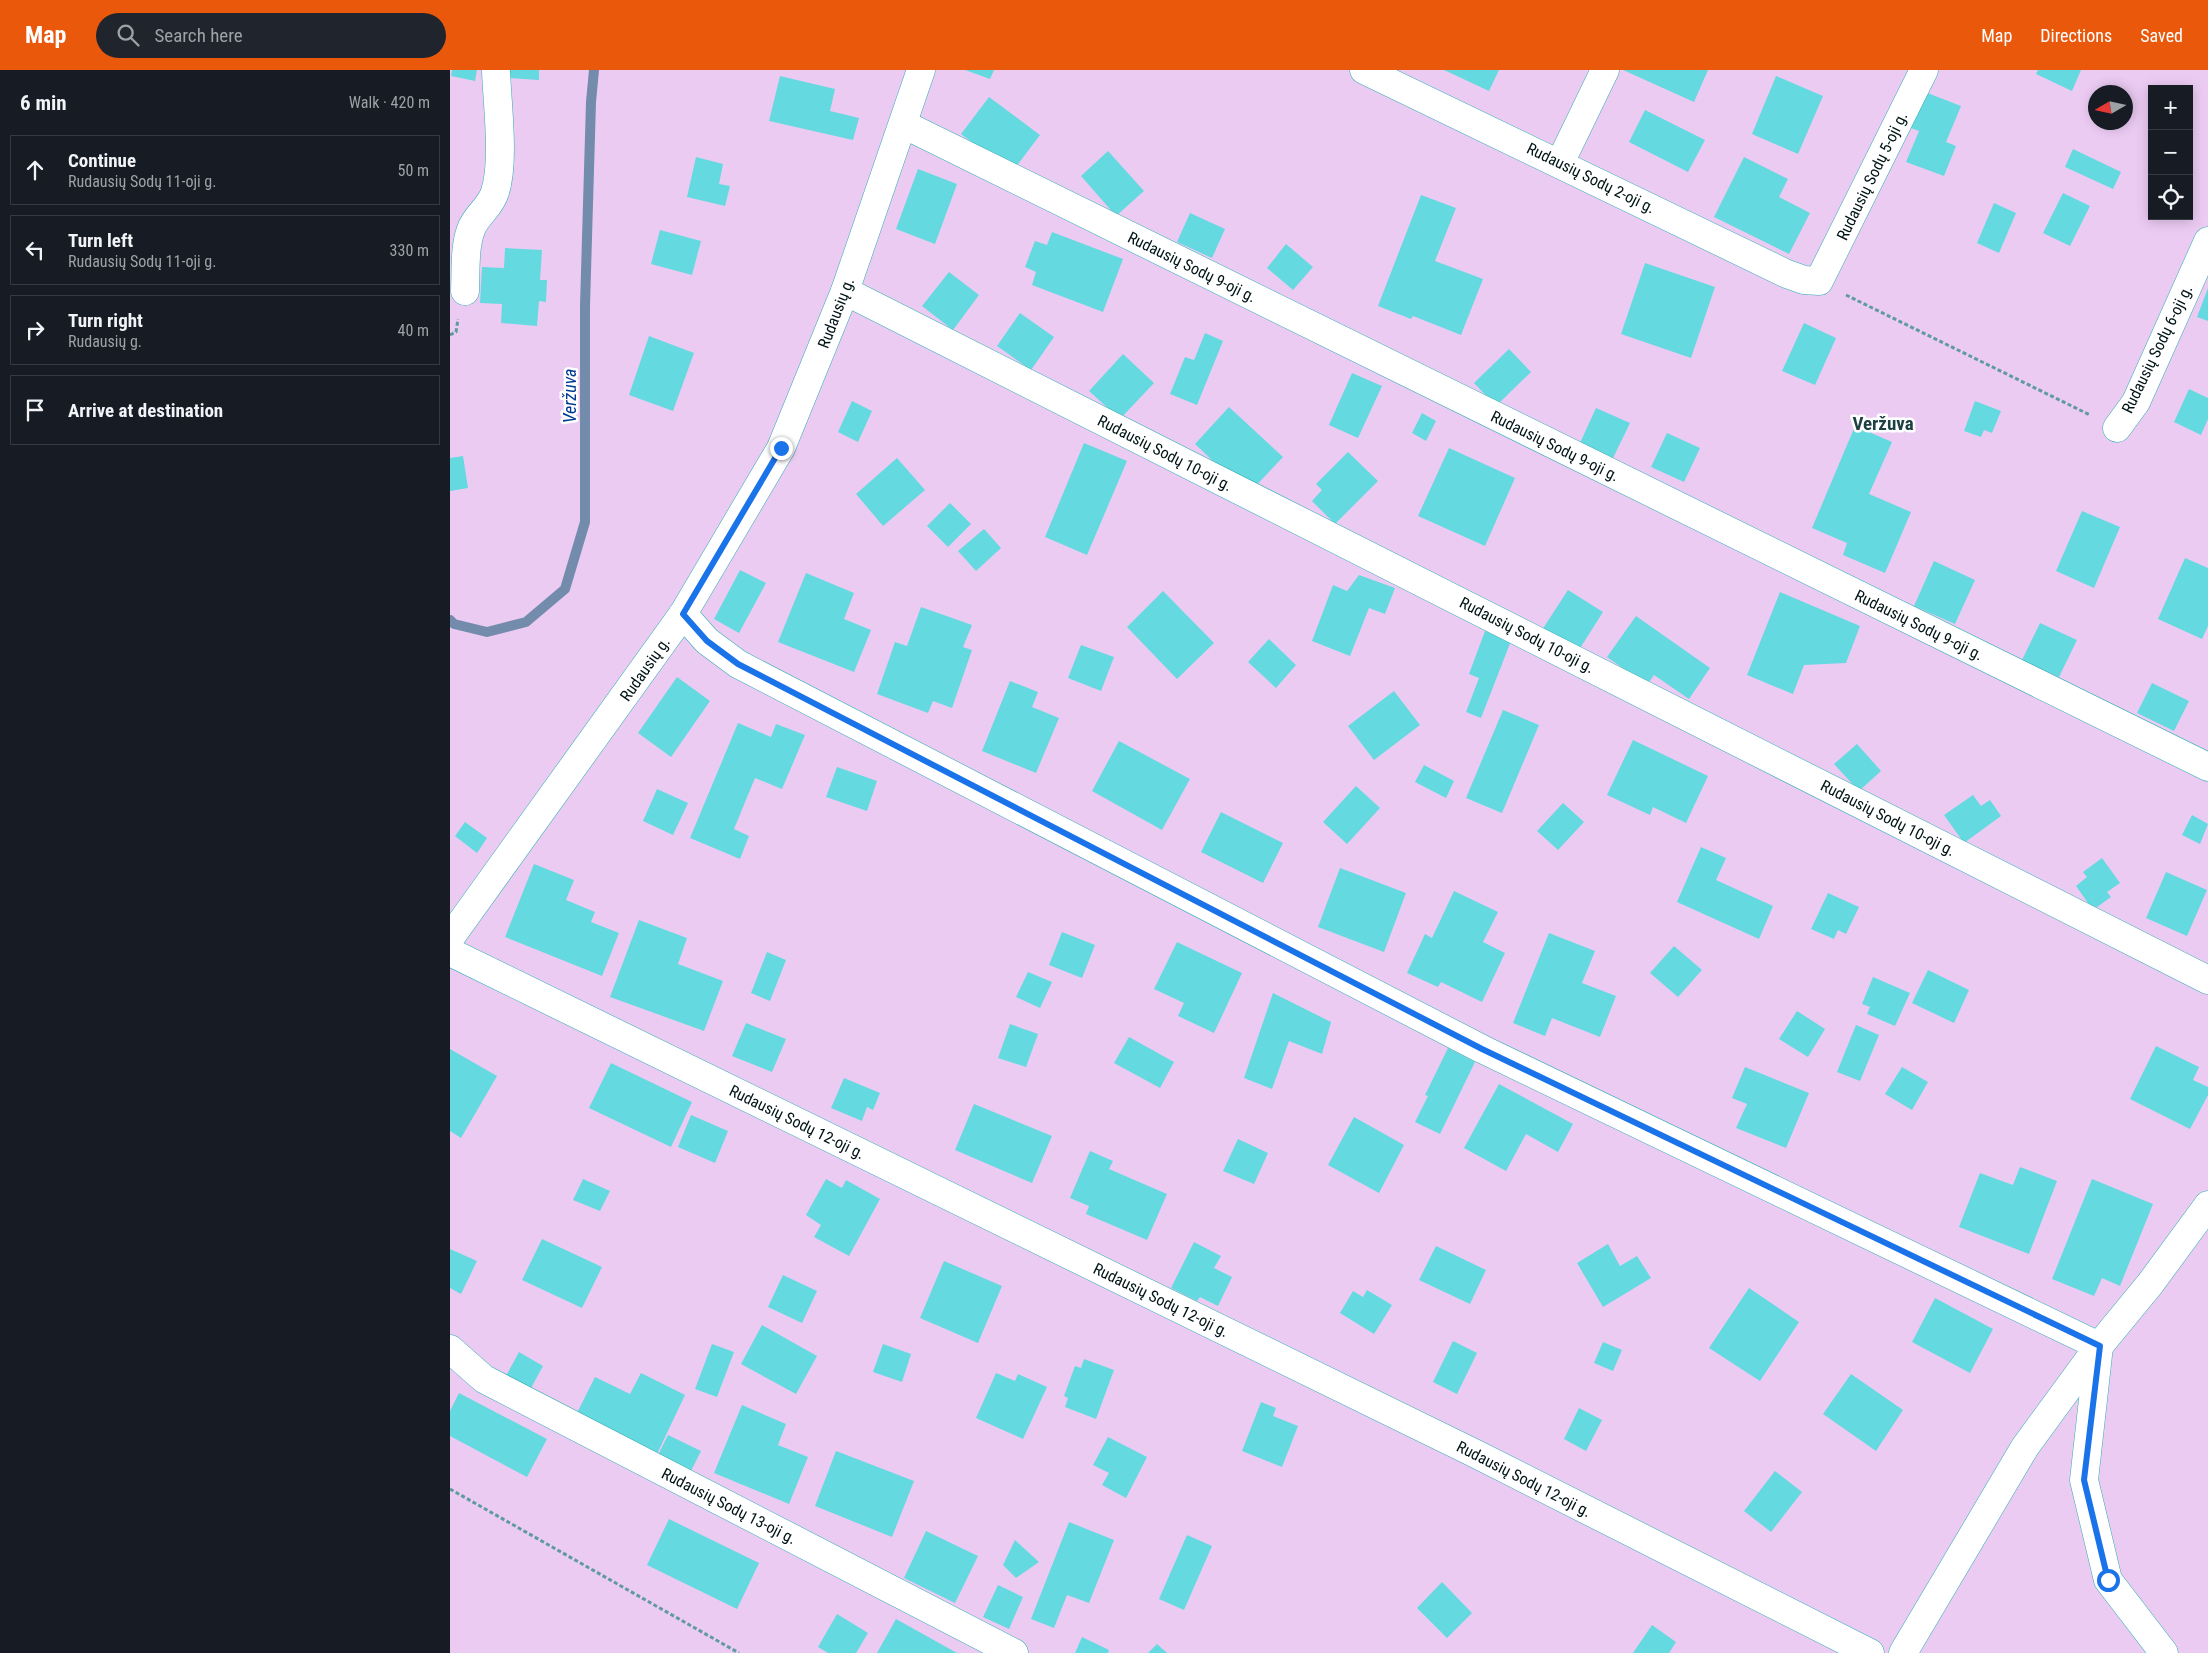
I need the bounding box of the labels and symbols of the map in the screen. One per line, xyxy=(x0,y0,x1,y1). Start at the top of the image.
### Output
north arrow xyxy=(2088,85,2133,130)
street label: Rudausių Sodų 5-oji g. xyxy=(1833,109,1911,243)
street label: Rudausių Sodų 2-oji g. xyxy=(1524,139,1658,217)
street label: Rudausių Sodų 9-oji g. xyxy=(1125,228,1259,306)
street label: Rudausių g. xyxy=(814,275,858,351)
street label: Rudausių Sodų 6-oji g. xyxy=(2118,282,2196,416)
water label: Veržuva xyxy=(559,369,580,423)
street label: Rudausių Sodų 9-oji g. xyxy=(1488,407,1622,485)
street label: Rudausių Sodų 10-oji g. xyxy=(1095,411,1235,495)
district label: Veržuva xyxy=(1852,412,1914,435)
route end xyxy=(770,437,793,460)
street label: Rudausių Sodų 9-oji g. xyxy=(1852,586,1986,664)
street label: Rudausių Sodų 10-oji g. xyxy=(1457,593,1597,677)
street label: Rudausių g. xyxy=(616,633,674,705)
street label: Rudausių Sodų 10-oji g. xyxy=(1818,776,1958,860)
street label: Rudausių Sodų 12-oji g. xyxy=(726,1081,868,1163)
street label: Rudausių Sodų 12-oji g. xyxy=(1090,1259,1232,1341)
street label: Rudausių Sodų 12-oji g. xyxy=(1454,1437,1594,1521)
street label: Rudausių Sodų 13-oji g. xyxy=(659,1464,799,1548)
route start xyxy=(2097,1569,2120,1592)

